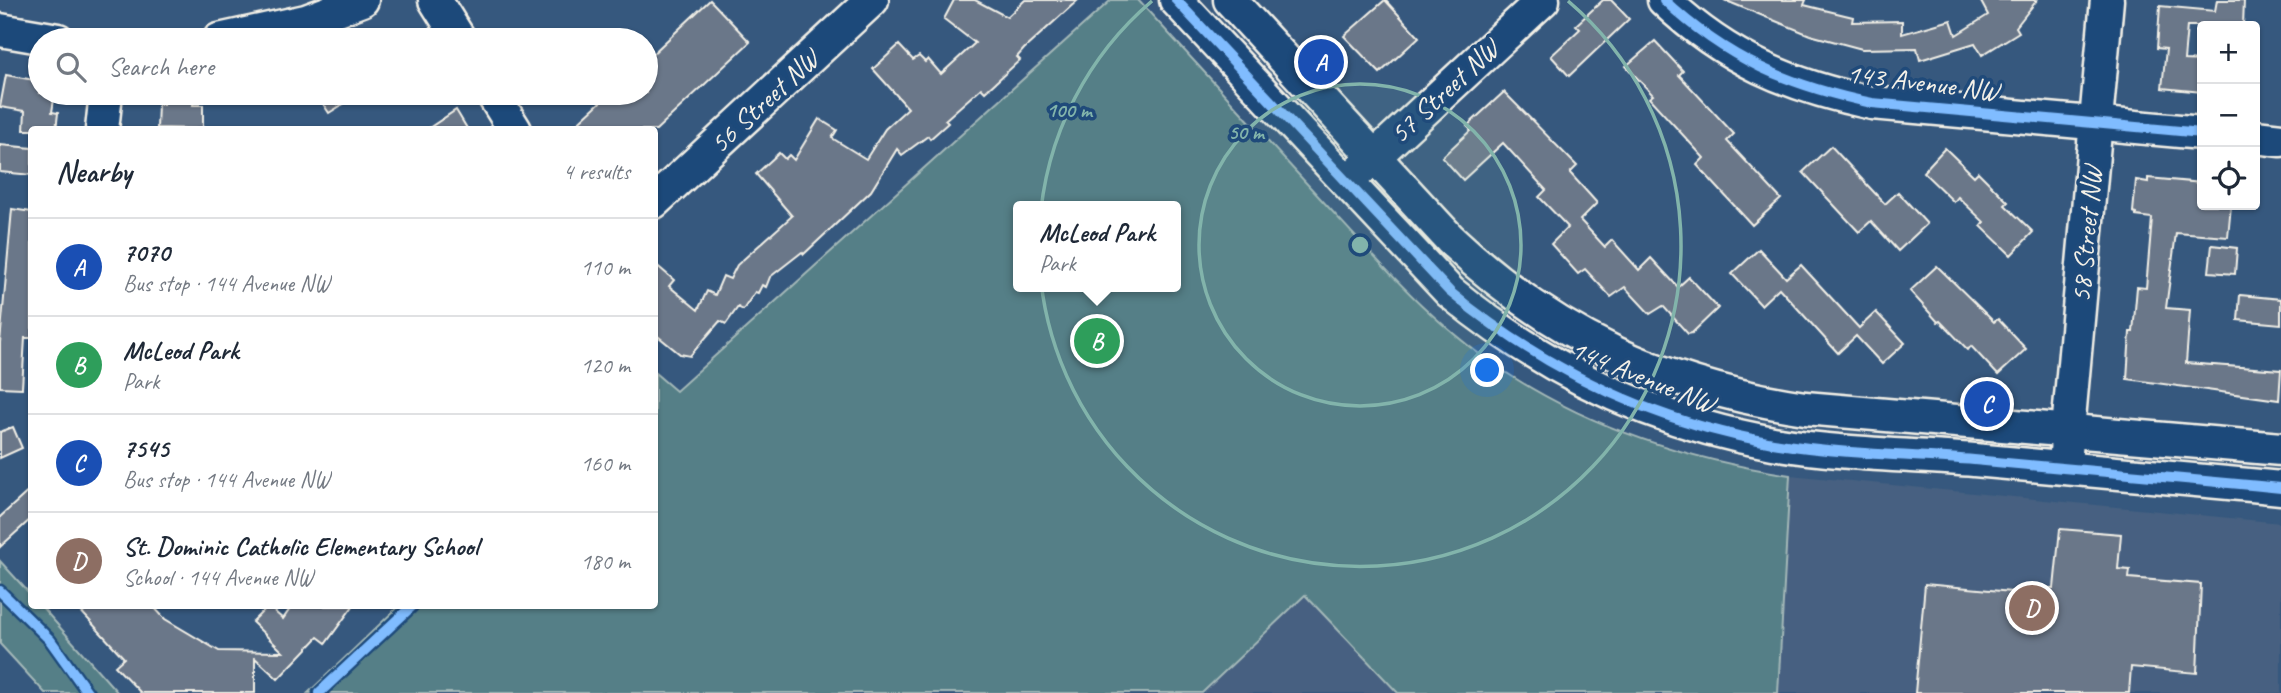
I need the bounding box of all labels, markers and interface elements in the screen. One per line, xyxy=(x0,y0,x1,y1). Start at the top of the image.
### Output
map controls xyxy=(2197,21,2260,210)
button: + xyxy=(2197,21,2260,84)
search box xyxy=(28,28,658,105)
street label: 57 Street NW xyxy=(1382,30,1508,150)
pin: A xyxy=(1298,36,1344,88)
street label: 56 Street NW xyxy=(702,40,828,160)
icon: search xyxy=(52,48,90,86)
text: Search here xyxy=(108,50,214,83)
street label: 143 Avenue NW xyxy=(1845,55,2004,109)
button: − xyxy=(2197,84,2260,147)
text: 100 m xyxy=(1046,97,1094,123)
text: 50 m xyxy=(1228,119,1266,145)
button: locate xyxy=(2197,147,2260,210)
text: Nearby xyxy=(56,153,132,191)
text: 4 results xyxy=(563,157,630,186)
street label: 58 Street NW xyxy=(2063,162,2110,304)
popup xyxy=(1013,201,1181,292)
text: McLeod Park xyxy=(1039,216,1155,249)
centre of rings xyxy=(1348,233,1372,257)
text: 7070 xyxy=(123,236,170,269)
text: Park xyxy=(1039,249,1076,278)
text: A xyxy=(73,253,85,282)
text: 110 m xyxy=(581,253,630,282)
text: Bus stop · 144 Avenue NW xyxy=(123,269,330,298)
pin: B xyxy=(1074,315,1120,367)
street label: 144 Avenue NW xyxy=(1566,331,1723,422)
text: McLeod Park xyxy=(123,334,239,367)
text: B xyxy=(73,351,85,380)
text: 120 m xyxy=(581,351,630,380)
your location xyxy=(1470,353,1504,387)
text: Park xyxy=(123,367,159,396)
pin: C xyxy=(1964,378,2010,430)
text: 7545 xyxy=(123,432,169,465)
text: C xyxy=(74,449,84,478)
text: 160 m xyxy=(581,449,630,478)
text: Bus stop · 144 Avenue NW xyxy=(123,465,330,494)
text: St. Dominic Catholic Elementary School xyxy=(123,530,478,563)
text: D xyxy=(72,547,86,576)
text: 180 m xyxy=(581,547,630,576)
text: School · 144 Avenue NW xyxy=(123,563,313,592)
pin: D xyxy=(2009,582,2055,634)

